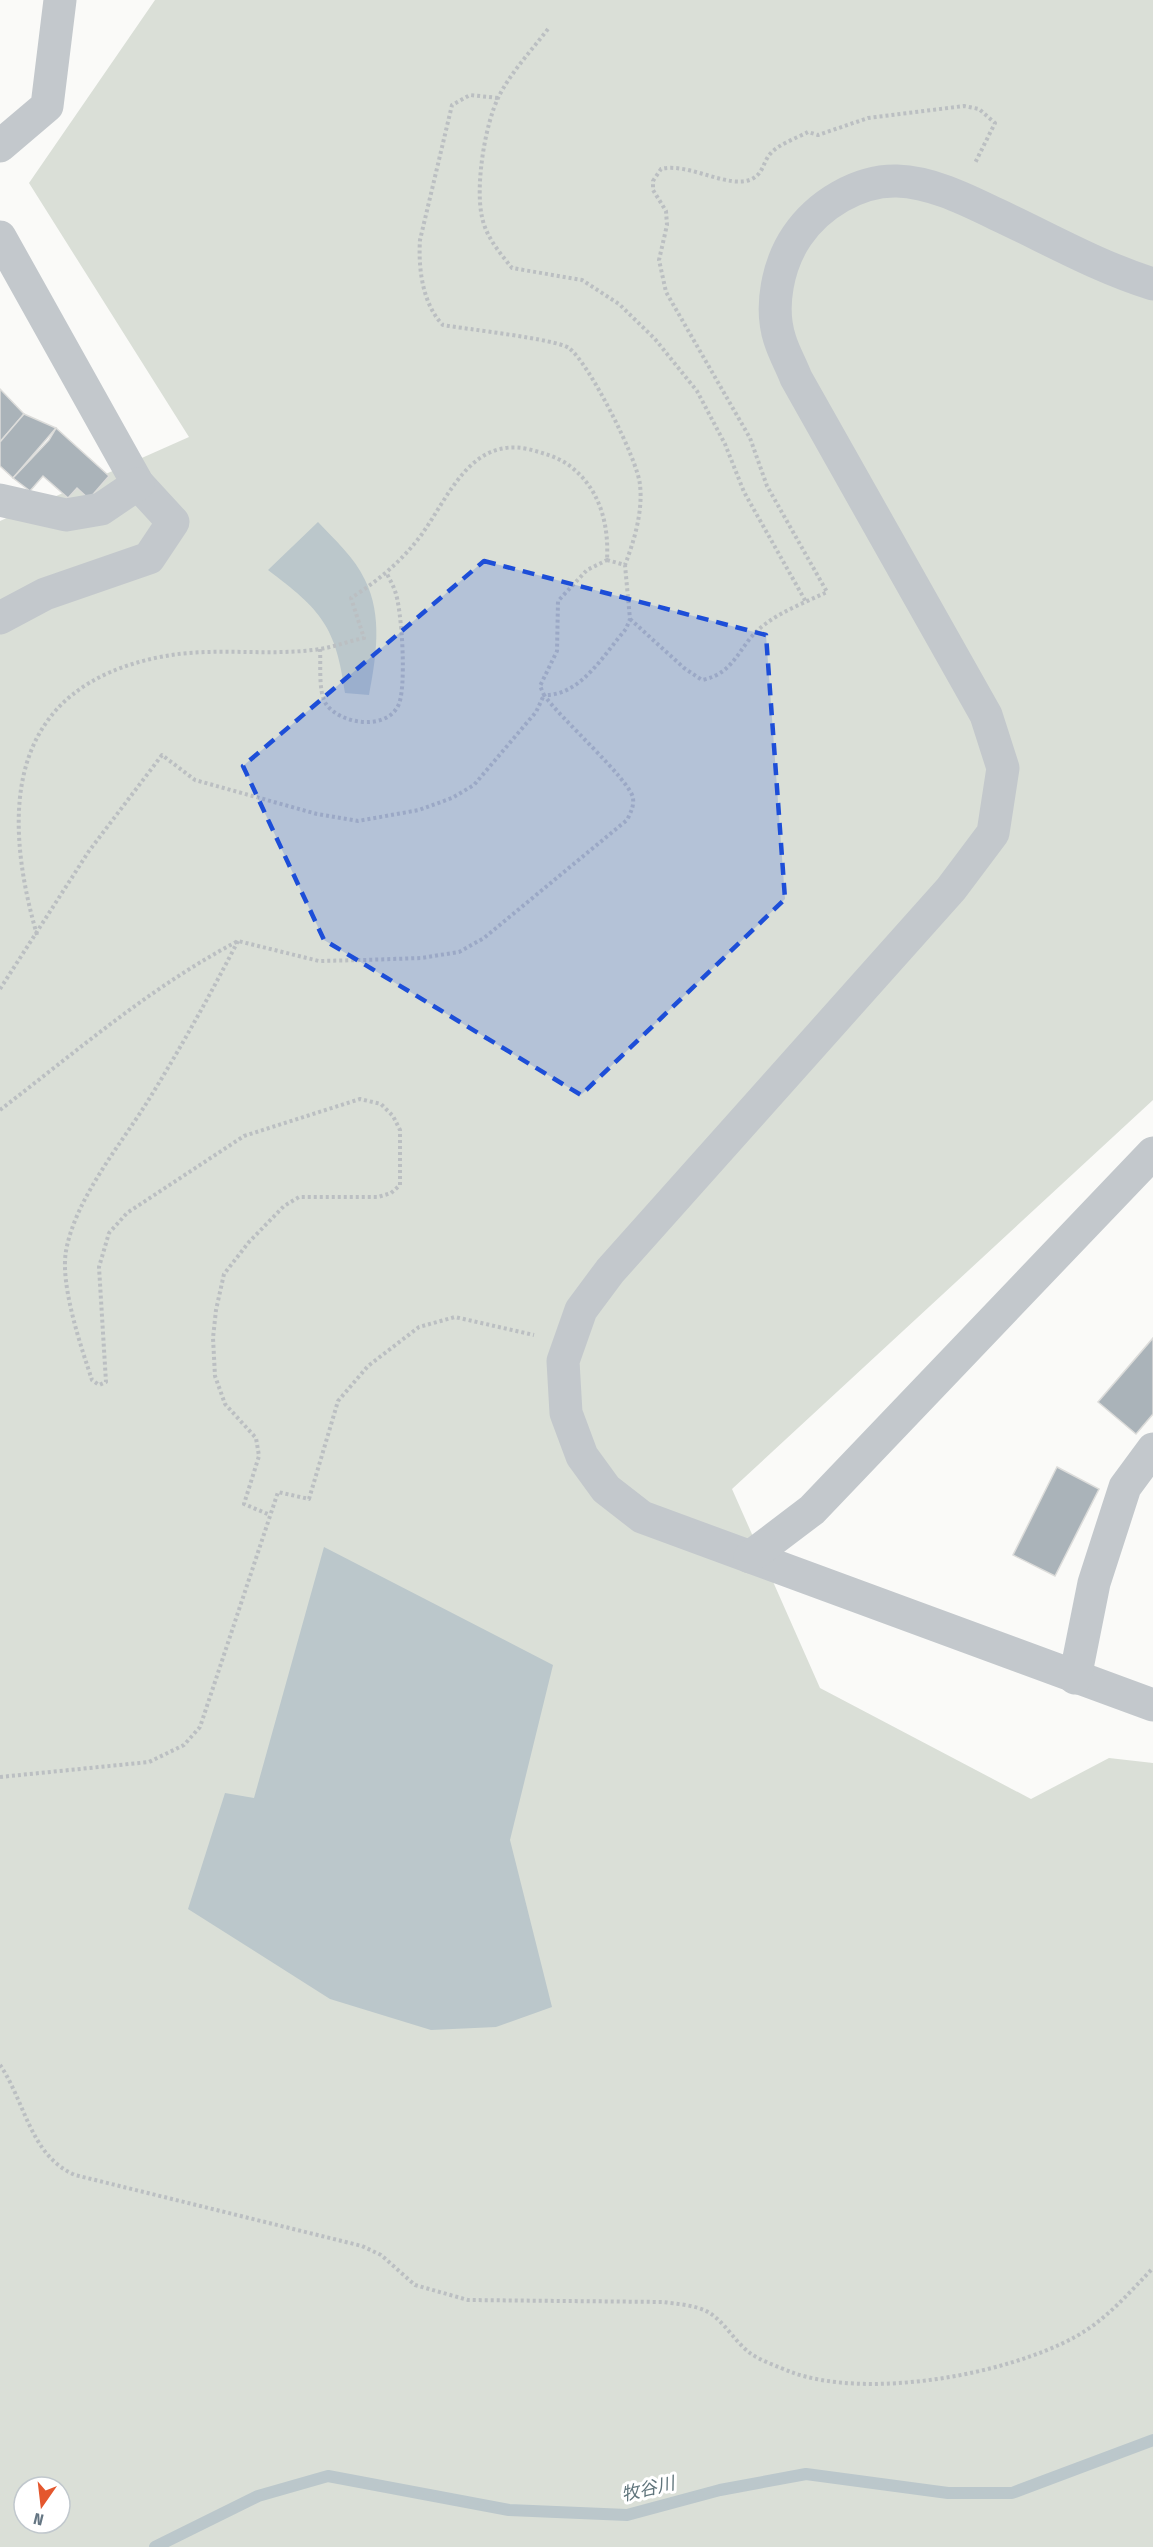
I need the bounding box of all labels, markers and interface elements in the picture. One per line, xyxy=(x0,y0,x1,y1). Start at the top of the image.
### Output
water label: 牧谷川 xyxy=(619,2472,679,2506)
north arrow xyxy=(12,2475,72,2535)
text: N xyxy=(32,2509,45,2529)

